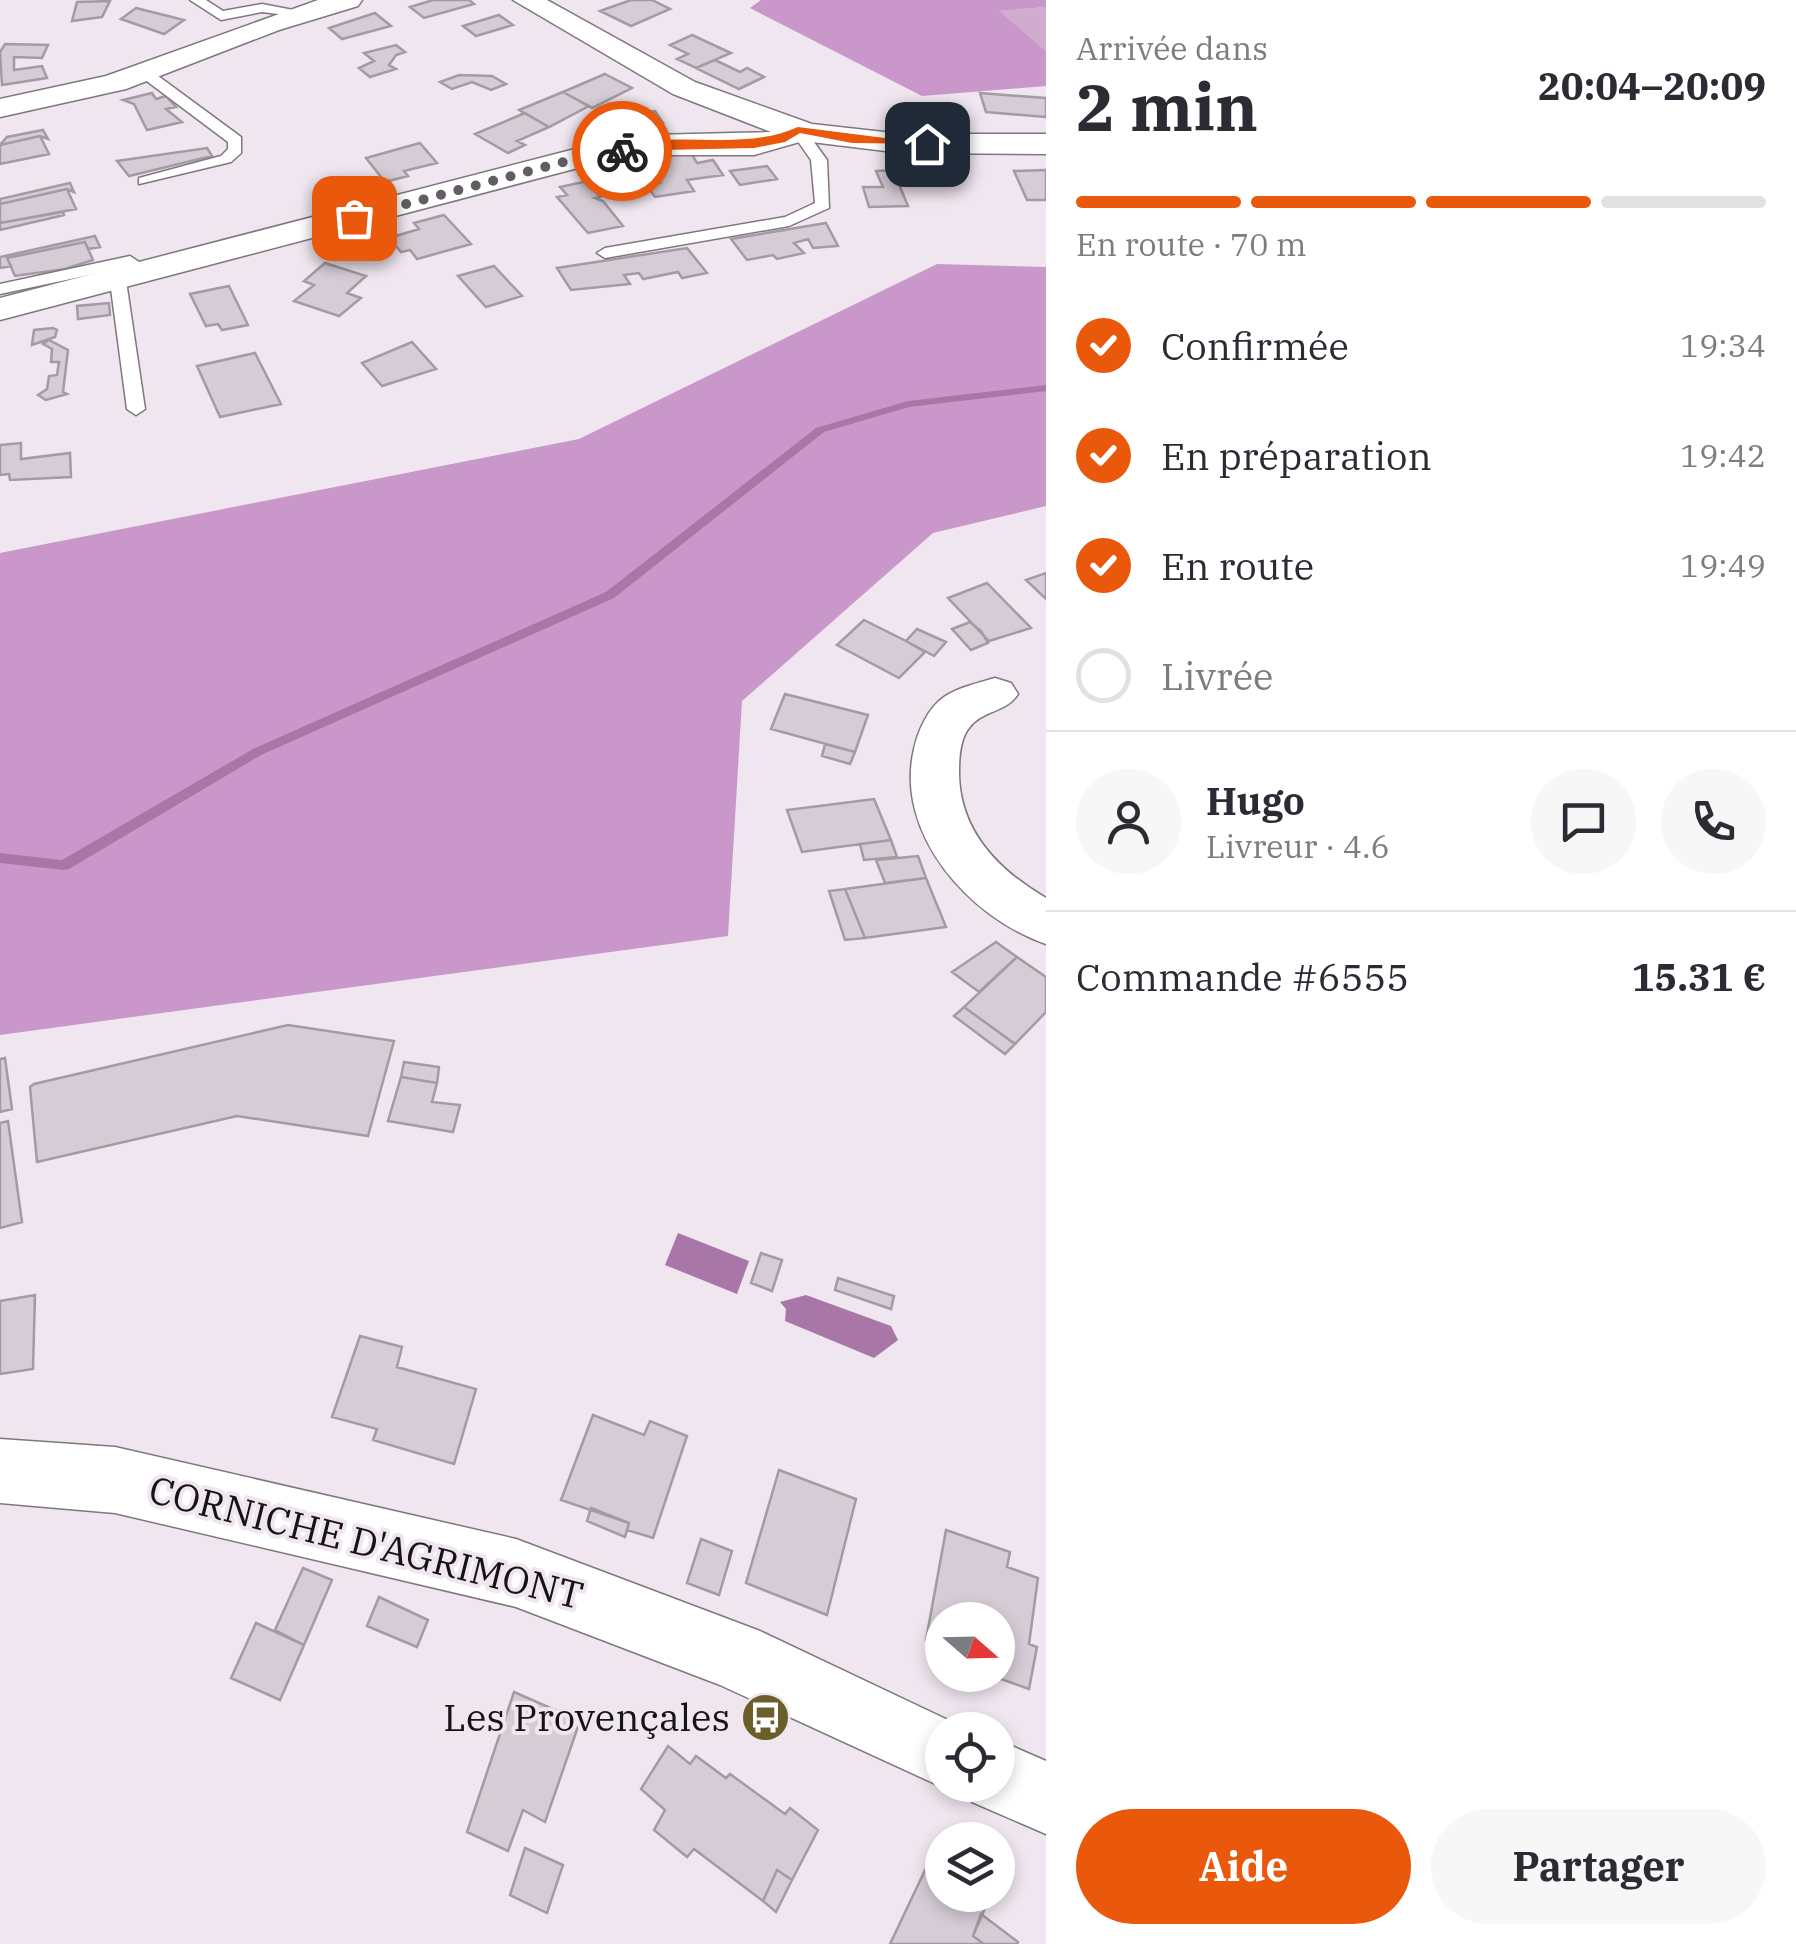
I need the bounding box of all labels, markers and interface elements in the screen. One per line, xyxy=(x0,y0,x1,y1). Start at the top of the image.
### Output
text: Arrivée dans xyxy=(1076,27,1268,69)
text: 20:04–20:09 xyxy=(1538,61,1766,110)
text: 2 min xyxy=(1076,64,1258,149)
courier xyxy=(572,101,672,201)
pin xyxy=(885,102,970,187)
icon: home xyxy=(900,117,955,172)
icon: bike xyxy=(595,124,650,179)
pin xyxy=(312,176,397,261)
icon: bag xyxy=(327,191,382,246)
text: En route · 70 m xyxy=(1076,223,1306,265)
icon: check xyxy=(1076,318,1131,373)
text: Confirmée xyxy=(1161,321,1349,370)
text: 19:34 xyxy=(1680,324,1766,366)
icon: check xyxy=(1076,428,1131,483)
text: En préparation xyxy=(1161,431,1432,480)
text: 19:42 xyxy=(1680,434,1766,476)
icon: check xyxy=(1076,538,1131,593)
text: En route xyxy=(1161,541,1314,590)
text: 19:49 xyxy=(1680,544,1766,586)
text: Livrée xyxy=(1161,651,1273,700)
button: person xyxy=(1076,769,1181,874)
button: chat xyxy=(1531,769,1636,874)
button: phone xyxy=(1661,769,1766,874)
text: Hugo xyxy=(1206,776,1305,825)
text: Livreur · 4.6 xyxy=(1206,825,1390,867)
text: Commande #6555 xyxy=(1076,952,1409,1001)
text: 15.31 € xyxy=(1632,952,1766,1001)
street label: CORNICHE D'AGRIMONT xyxy=(144,1464,588,1619)
north arrow xyxy=(925,1602,1015,1692)
map controls xyxy=(925,1602,1015,1912)
place label: Les Provençales xyxy=(443,1692,730,1741)
bus stop icon: Les Provençales xyxy=(739,1692,791,1744)
button: locate xyxy=(925,1712,1015,1802)
button: Aide xyxy=(1076,1809,1411,1924)
button: Partager xyxy=(1431,1809,1766,1924)
button: layers xyxy=(925,1822,1015,1912)

